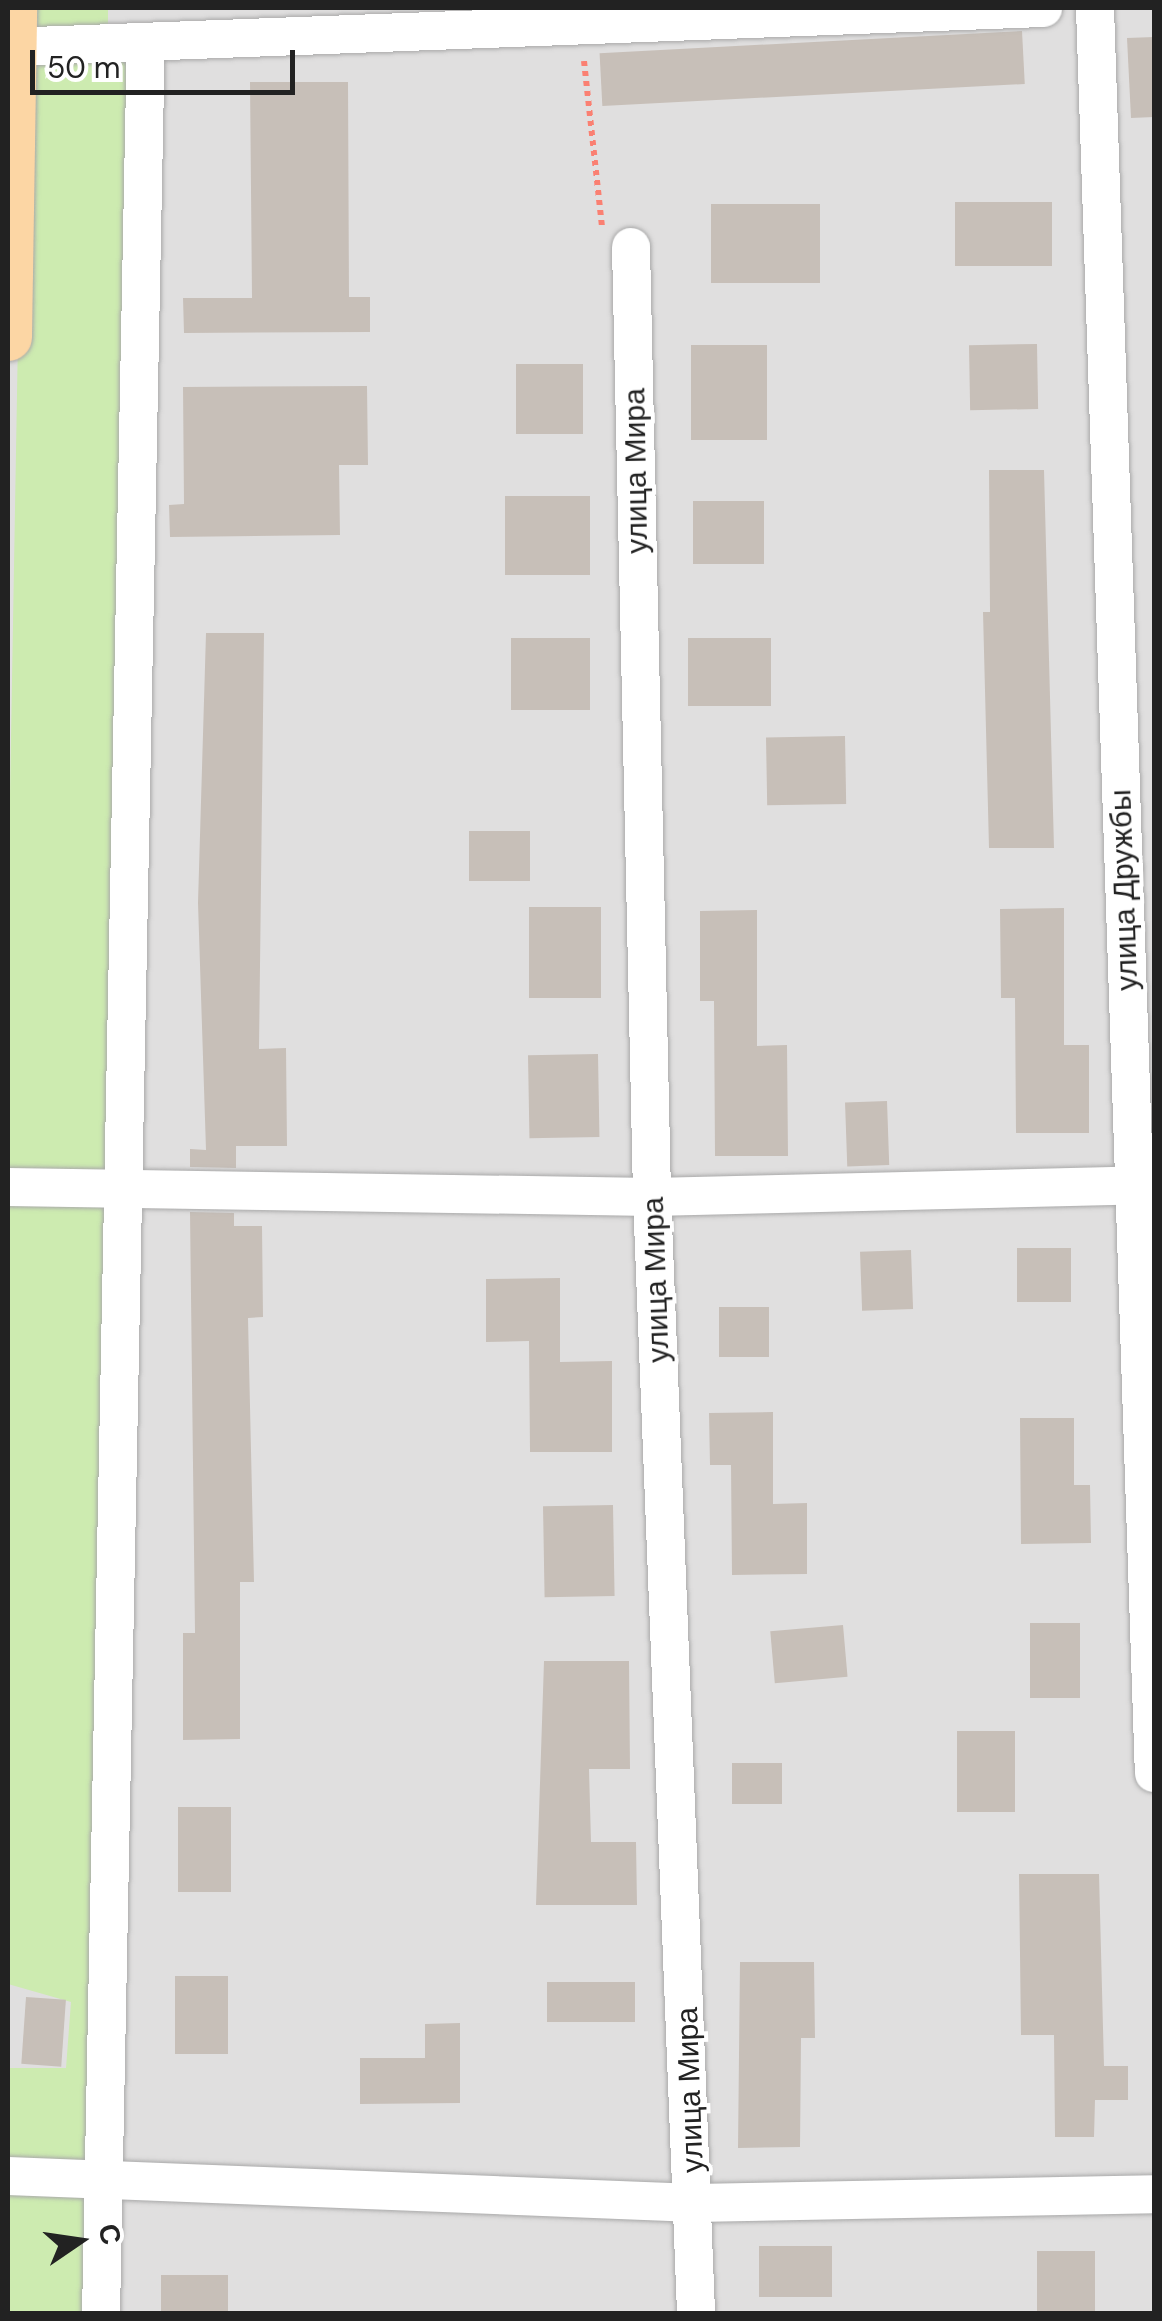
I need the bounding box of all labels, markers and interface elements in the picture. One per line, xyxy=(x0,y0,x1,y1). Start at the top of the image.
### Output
scale bar xyxy=(35,30,300,92)
text: 50 m xyxy=(47,48,121,87)
street label: улица Мира xyxy=(617,388,655,554)
street label: улица Дружбы xyxy=(1102,789,1146,991)
street label: улица Мира xyxy=(635,1197,677,1363)
street label: улица Мира xyxy=(669,2007,711,2173)
north arrow xyxy=(30,2191,130,2291)
text: С xyxy=(89,2220,130,2248)

